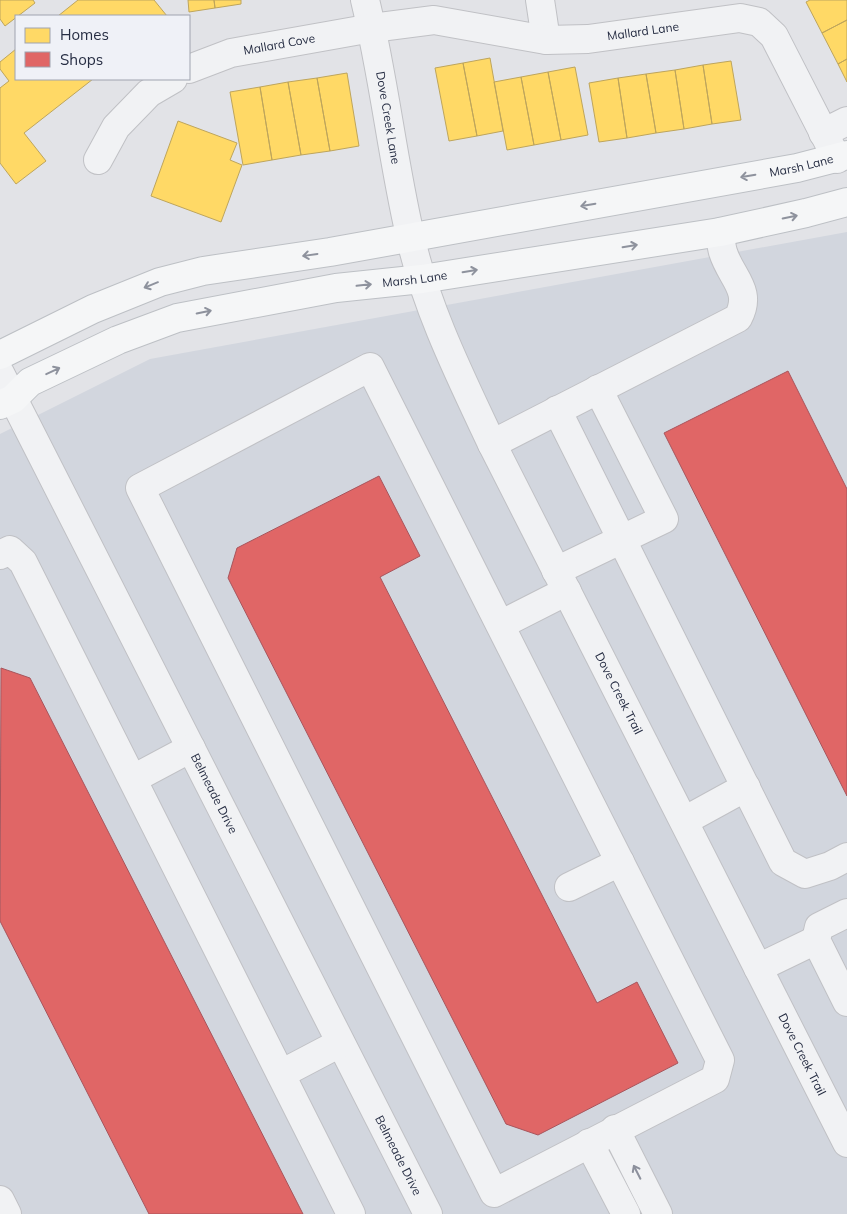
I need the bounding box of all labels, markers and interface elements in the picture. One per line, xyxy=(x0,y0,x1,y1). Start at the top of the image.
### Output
legend xyxy=(15,15,190,80)
street label: Mallard Lane xyxy=(606,19,680,43)
text: Homes xyxy=(60,25,109,44)
street label: Mallard Cove xyxy=(242,30,316,58)
text: Shops xyxy=(60,50,103,69)
street label: Dove Creek Lane xyxy=(373,70,404,165)
street label: Marsh Lane xyxy=(768,151,835,180)
one-way arrow xyxy=(740,172,756,182)
one-way arrow xyxy=(580,200,596,210)
one-way arrow xyxy=(782,212,798,221)
one-way arrow xyxy=(622,241,638,251)
one-way arrow xyxy=(302,250,318,260)
one-way arrow xyxy=(461,266,477,276)
street label: Marsh Lane xyxy=(382,267,448,290)
one-way arrow xyxy=(355,280,371,290)
one-way arrow xyxy=(144,281,159,291)
one-way arrow xyxy=(195,307,211,317)
one-way arrow xyxy=(45,366,60,375)
street label: Dove Creek Trail xyxy=(592,650,646,737)
street label: Belmeade Drive xyxy=(188,751,241,836)
street label: Dove Creek Trail xyxy=(775,1011,830,1098)
street label: Belmeade Drive xyxy=(372,1113,425,1198)
one-way arrow xyxy=(632,1164,642,1179)

